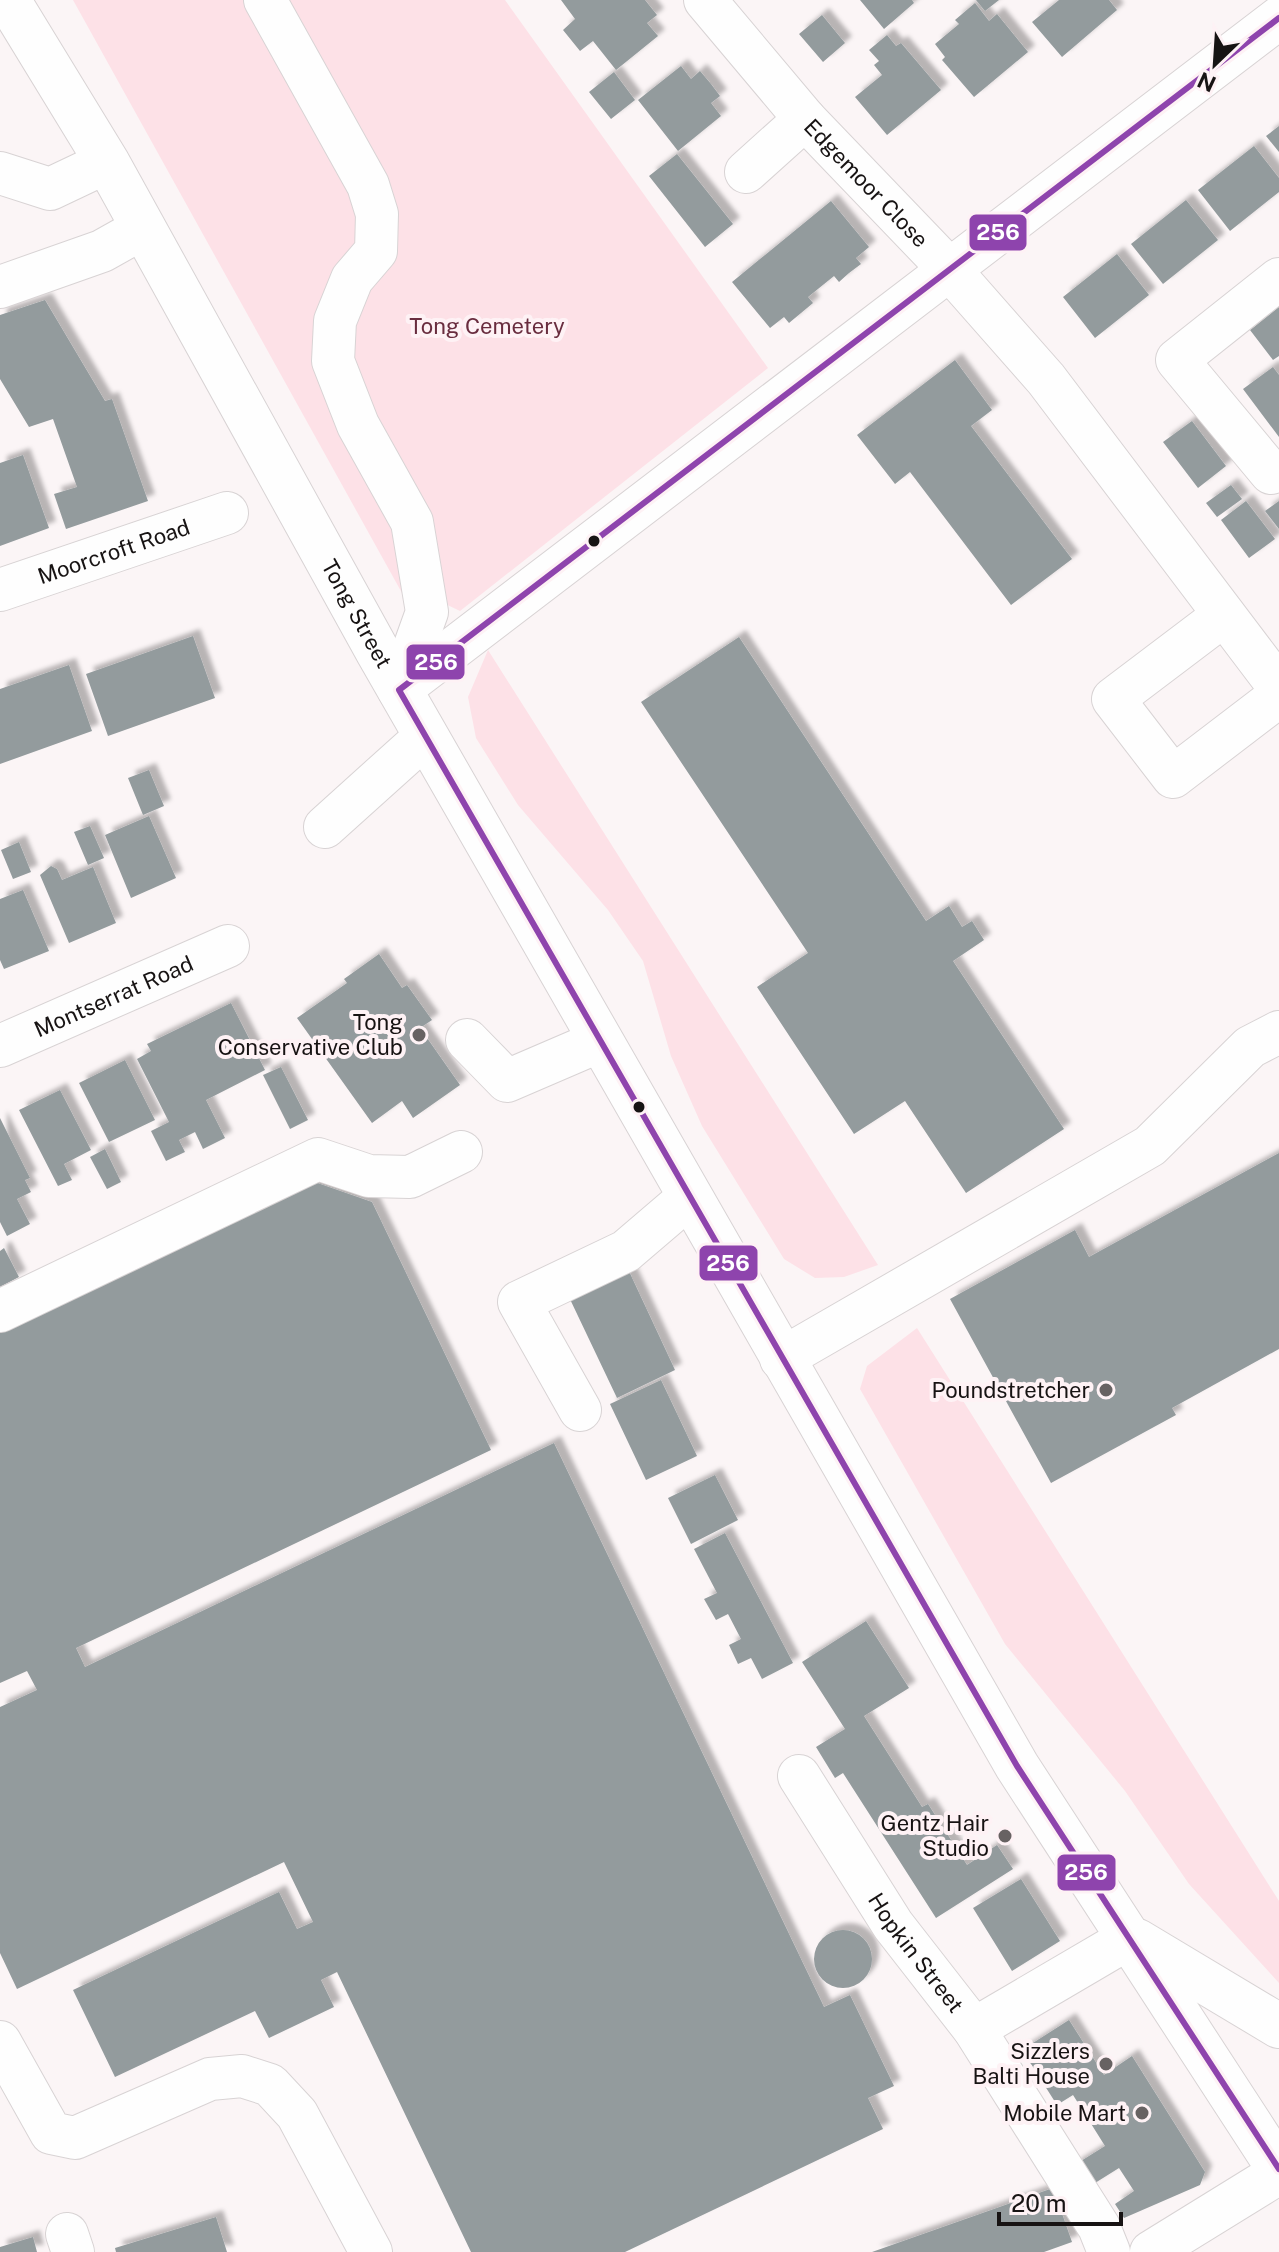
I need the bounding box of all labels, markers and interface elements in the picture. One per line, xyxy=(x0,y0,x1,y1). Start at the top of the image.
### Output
north arrow xyxy=(1175,24,1255,104)
text: N xyxy=(1193,67,1220,98)
street label: Edgemoor Close xyxy=(799,114,934,252)
line badge: 256 xyxy=(968,213,1028,252)
text: 256 xyxy=(976,219,1020,245)
park label: Tong Cemetery xyxy=(409,313,565,339)
street label: Moorcroft Road xyxy=(34,514,193,589)
unlabelled marker xyxy=(586,533,602,549)
street label: Tong Street xyxy=(316,555,397,673)
line badge: 256 xyxy=(405,643,466,681)
text: 256 xyxy=(414,649,458,675)
street label: Montserrat Road xyxy=(30,950,197,1042)
place label: Tong Conservative Club xyxy=(218,1009,403,1060)
marker: Tong Conservative Club xyxy=(410,1026,428,1044)
unlabelled marker xyxy=(631,1099,647,1115)
line badge: 256 xyxy=(698,1244,759,1282)
text: 256 xyxy=(706,1250,750,1276)
place label: Poundstretcher xyxy=(931,1377,1090,1403)
marker: Poundstretcher xyxy=(1097,1381,1115,1399)
place label: Gentz Hair Studio xyxy=(881,1810,989,1861)
marker: Gentz Hair Studio xyxy=(996,1827,1014,1845)
line badge: 256 xyxy=(1056,1853,1117,1892)
text: 256 xyxy=(1064,1859,1108,1885)
street label: Hopkin Street xyxy=(863,1888,969,2018)
place label: Sizzlers Balti House xyxy=(972,2038,1090,2089)
marker: Sizzlers Balti House xyxy=(1097,2055,1115,2073)
place label: Mobile Mart xyxy=(1003,2100,1126,2126)
marker: Mobile Mart xyxy=(1133,2104,1151,2122)
scale bar xyxy=(999,2176,1121,2226)
text: 20 m xyxy=(1011,2189,1067,2217)

